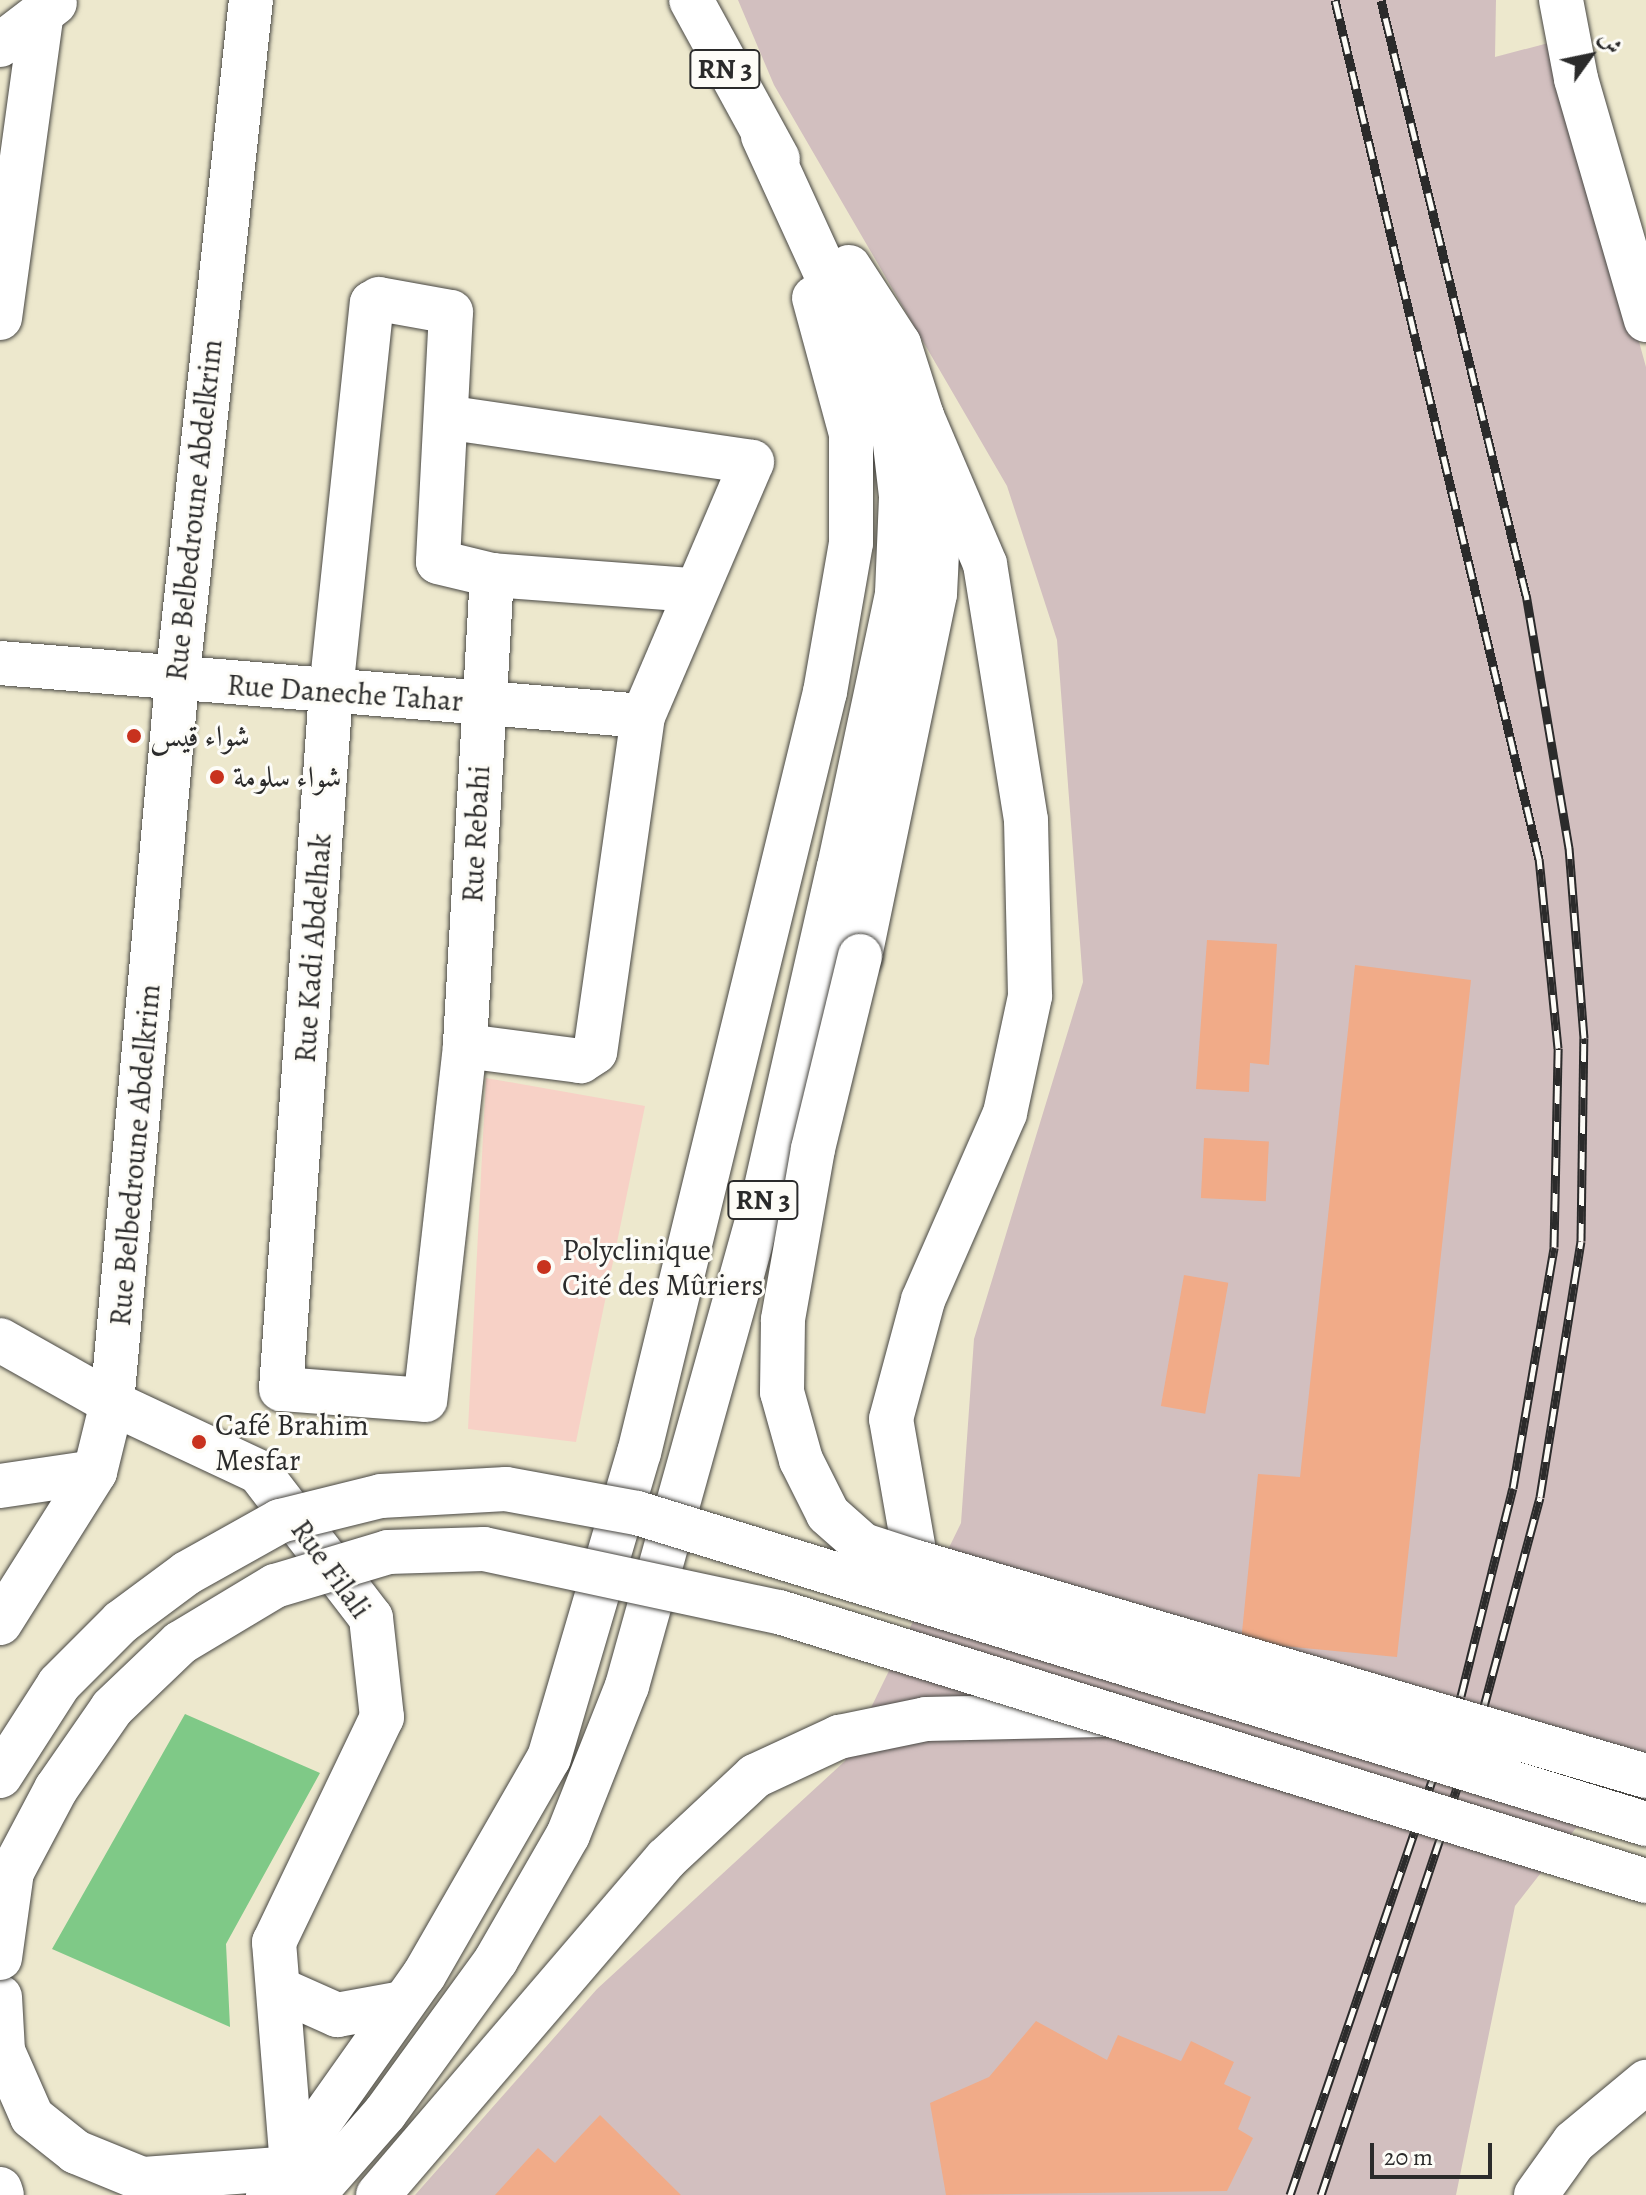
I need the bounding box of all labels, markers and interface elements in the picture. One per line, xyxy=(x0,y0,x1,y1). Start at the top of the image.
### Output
north arrow xyxy=(1550,16,1630,96)
text: ش xyxy=(1592,26,1629,60)
road number: RN 3 xyxy=(689,45,761,93)
street label: Rue Belbedroune Abdelkrim xyxy=(158,337,230,683)
street label: Rue Daneche Tahar xyxy=(226,667,464,719)
place label: شواء قيس xyxy=(150,718,250,754)
marker: شواء قيس xyxy=(125,727,143,745)
place label: شواء سلومة xyxy=(233,759,342,795)
street label: Rue Rebahi xyxy=(454,764,498,904)
marker: شواء سلومة xyxy=(208,768,226,786)
street label: Rue Kadi Abdelhak xyxy=(287,832,339,1064)
street label: Rue Belbedroune Abdelkrim xyxy=(102,982,168,1328)
road number: RN 3 xyxy=(727,1176,799,1224)
place label: Polyclinique Cité des Mûriers xyxy=(562,1232,763,1302)
marker: Polyclinique Cité des Mûriers xyxy=(533,1256,555,1278)
place label: Café Brahim Mesfar xyxy=(215,1407,369,1478)
marker: Café Brahim Mesfar xyxy=(190,1433,208,1451)
street label: Rue Filali xyxy=(283,1513,379,1625)
scale bar xyxy=(1374,2127,1496,2177)
text: 20 m xyxy=(1384,2141,1433,2173)

